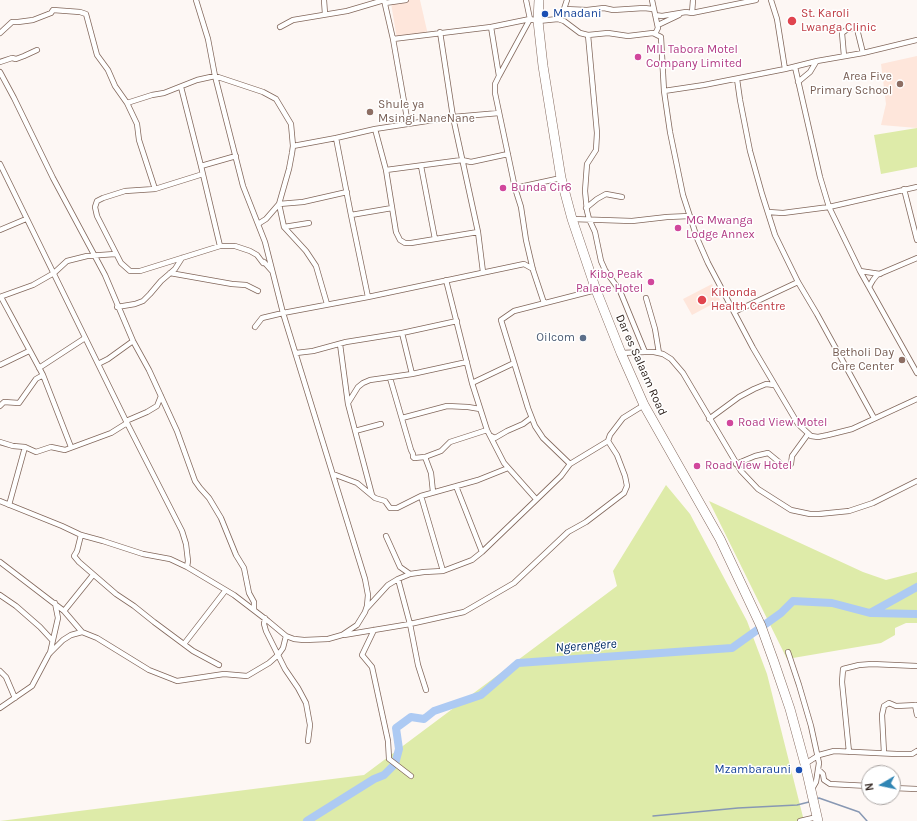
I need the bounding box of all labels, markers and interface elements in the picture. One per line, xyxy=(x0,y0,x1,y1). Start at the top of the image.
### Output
place label: Mnadani xyxy=(553,7,602,21)
place label: St. Karoli Lwanga Clinic xyxy=(801,7,876,35)
marker: Mnadani xyxy=(540,9,550,19)
marker: St. Karoli Lwanga Clinic xyxy=(786,15,798,27)
place label: MIL Tabora Motel Company Limited xyxy=(646,43,742,71)
marker: MIL Tabora Motel Company Limited xyxy=(633,52,643,62)
place label: Area Five Primary School xyxy=(810,70,892,98)
marker: Area Five Primary School xyxy=(895,79,905,89)
place label: Shule ya Msingi NaneNane xyxy=(378,98,475,126)
marker: Shule ya Msingi NaneNane xyxy=(365,107,375,117)
place label: Bunda Cir6 xyxy=(511,181,572,195)
marker: Bunda Cir6 xyxy=(498,183,508,193)
place label: MG Mwanga Lodge Annex xyxy=(686,214,755,242)
marker: MG Mwanga Lodge Annex xyxy=(673,223,683,233)
place label: Kibo Peak Palace Hotel xyxy=(576,268,643,296)
marker: Kibo Peak Palace Hotel xyxy=(646,277,656,287)
place label: Kihonda Health Centre xyxy=(711,286,786,314)
marker: Kihonda Health Centre xyxy=(696,294,708,306)
street label: Dar es Salaam Road xyxy=(612,312,670,418)
place label: Oilcom xyxy=(536,331,575,345)
marker: Oilcom xyxy=(578,333,588,343)
place label: Betholi Day Care Center xyxy=(831,346,894,374)
marker: Betholi Day Care Center xyxy=(897,355,907,365)
place label: Road View Motel xyxy=(738,416,827,430)
marker: Road View Motel xyxy=(725,418,735,428)
place label: Road View Hotel xyxy=(705,459,792,473)
marker: Road View Hotel xyxy=(692,461,702,471)
water label: Ngerengere xyxy=(555,636,617,656)
place label: Mzambarauni xyxy=(715,763,791,777)
marker: Mzambarauni xyxy=(794,765,804,775)
north arrow xyxy=(861,765,901,805)
text: N xyxy=(863,782,877,792)

